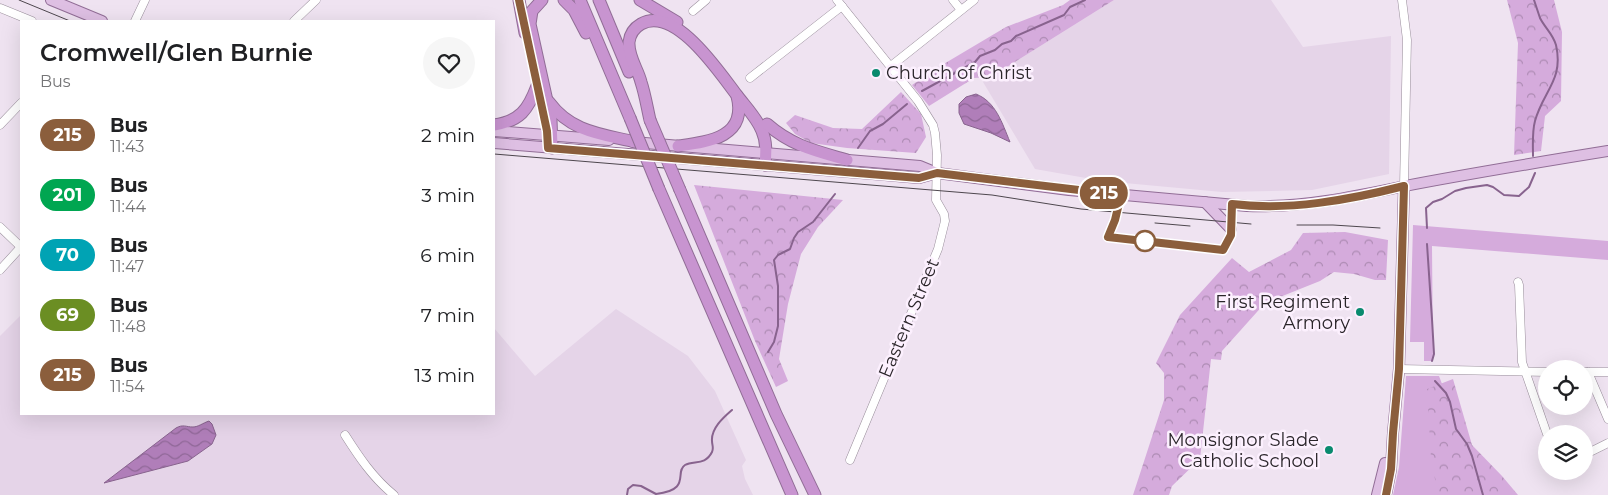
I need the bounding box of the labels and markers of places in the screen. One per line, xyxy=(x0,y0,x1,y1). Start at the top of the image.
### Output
place label: Church of Christ xyxy=(886,62,1032,84)
marker: Church of Christ xyxy=(870,67,882,79)
unlabelled marker xyxy=(1134,230,1156,252)
place label: First Regiment Armory xyxy=(1215,291,1350,334)
marker: First Regiment Armory xyxy=(1354,306,1366,318)
place label: Monsignor Slade Catholic School xyxy=(1167,429,1319,472)
marker: Monsignor Slade Catholic School xyxy=(1323,444,1335,456)

